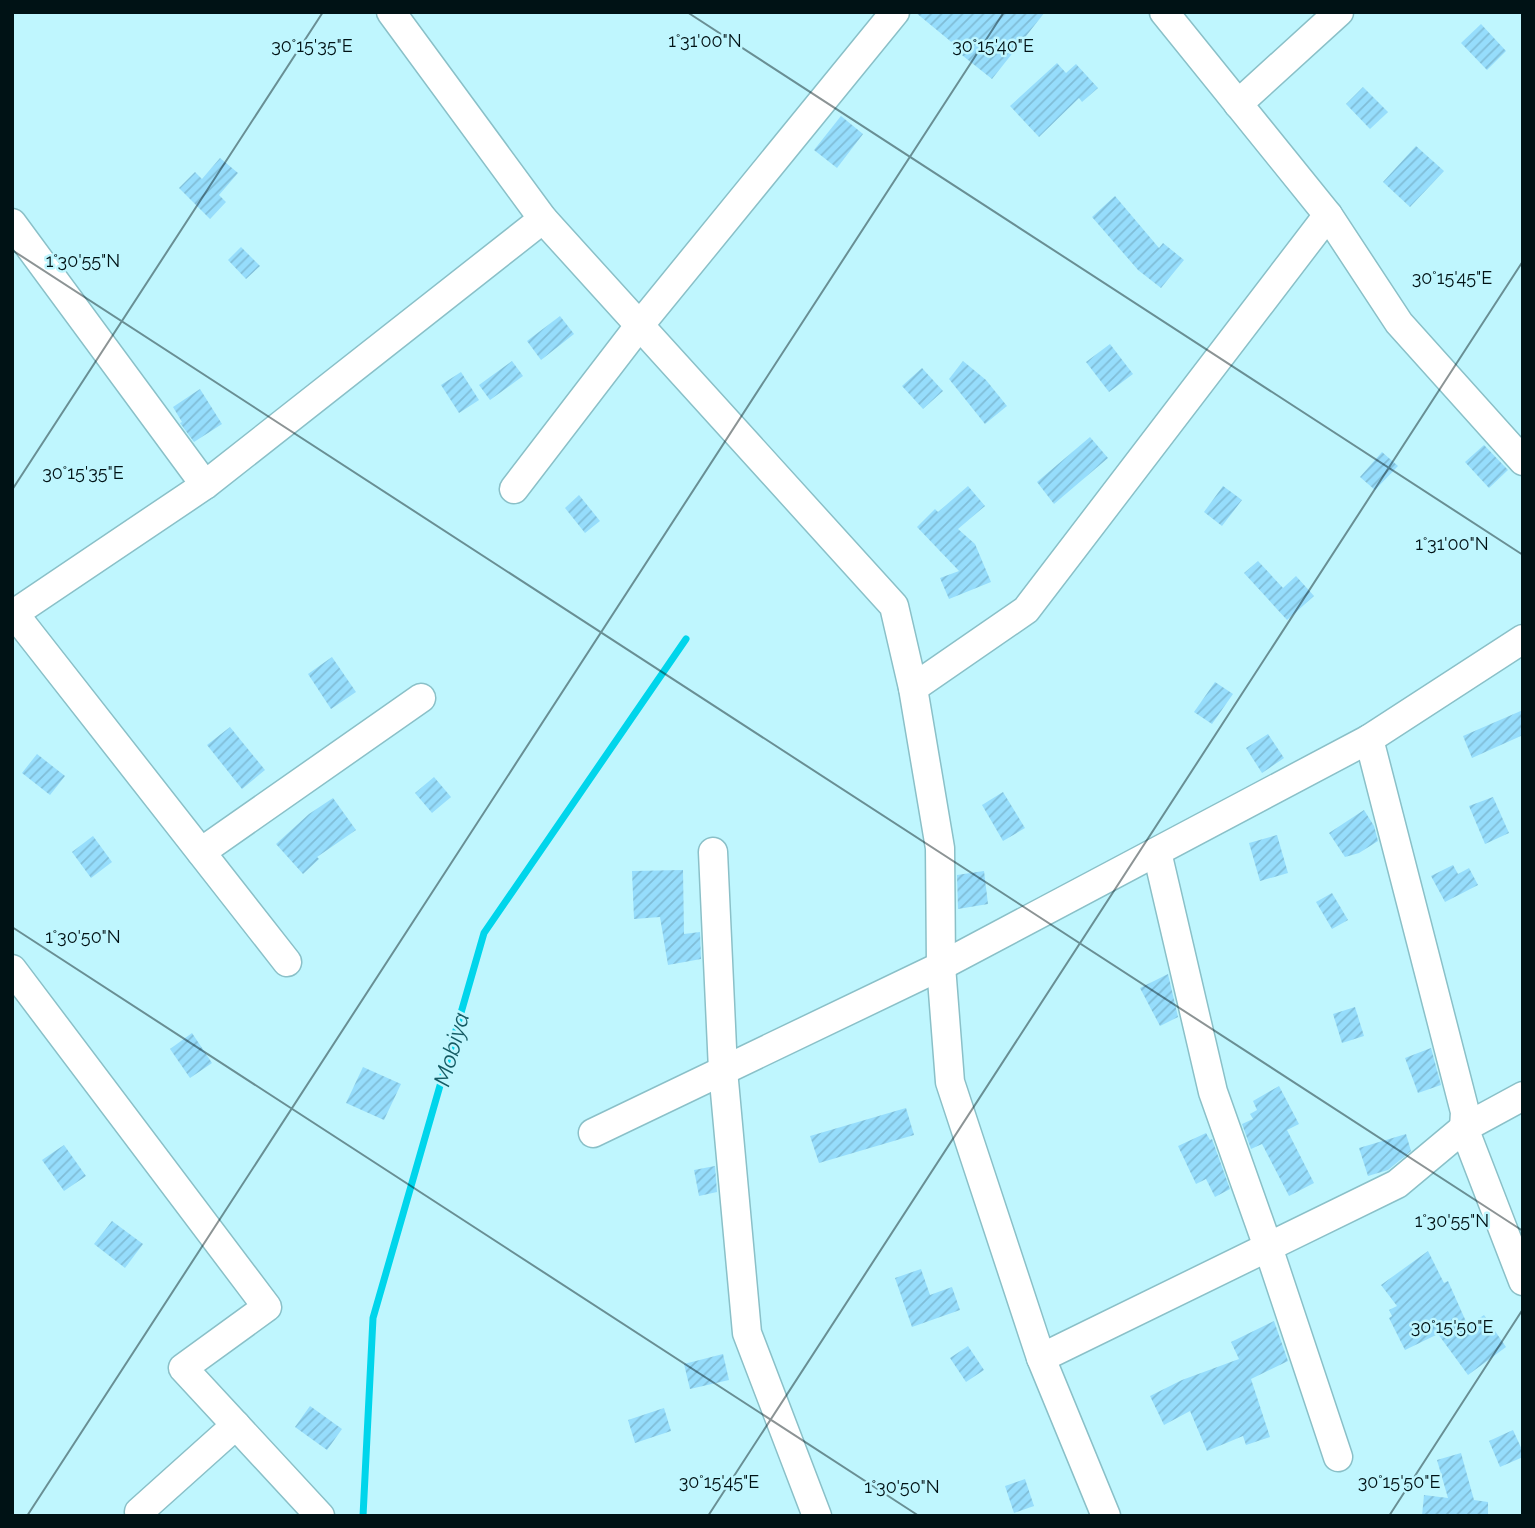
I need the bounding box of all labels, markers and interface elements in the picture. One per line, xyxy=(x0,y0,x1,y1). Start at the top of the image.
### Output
text: 1°31'00"N xyxy=(668,30,742,51)
text: 30°15'35"E xyxy=(271,35,353,56)
text: 30°15'40"E xyxy=(952,35,1034,56)
text: 1°30'55"N xyxy=(46,250,120,271)
text: 30°15'45"E xyxy=(1412,267,1492,288)
text: 30°15'35"E xyxy=(42,462,124,483)
text: 1°31'00"N xyxy=(1415,533,1489,554)
text: 1°30'50"N xyxy=(45,926,121,947)
water label: Mobiya xyxy=(428,1009,474,1089)
text: 1°30'55"N xyxy=(1415,1210,1489,1231)
text: 30°15'50"E xyxy=(1411,1316,1493,1337)
text: 30°15'45"E xyxy=(679,1471,759,1492)
text: 30°15'50"E xyxy=(1358,1471,1440,1492)
text: 1°30'50"N xyxy=(864,1476,940,1497)

